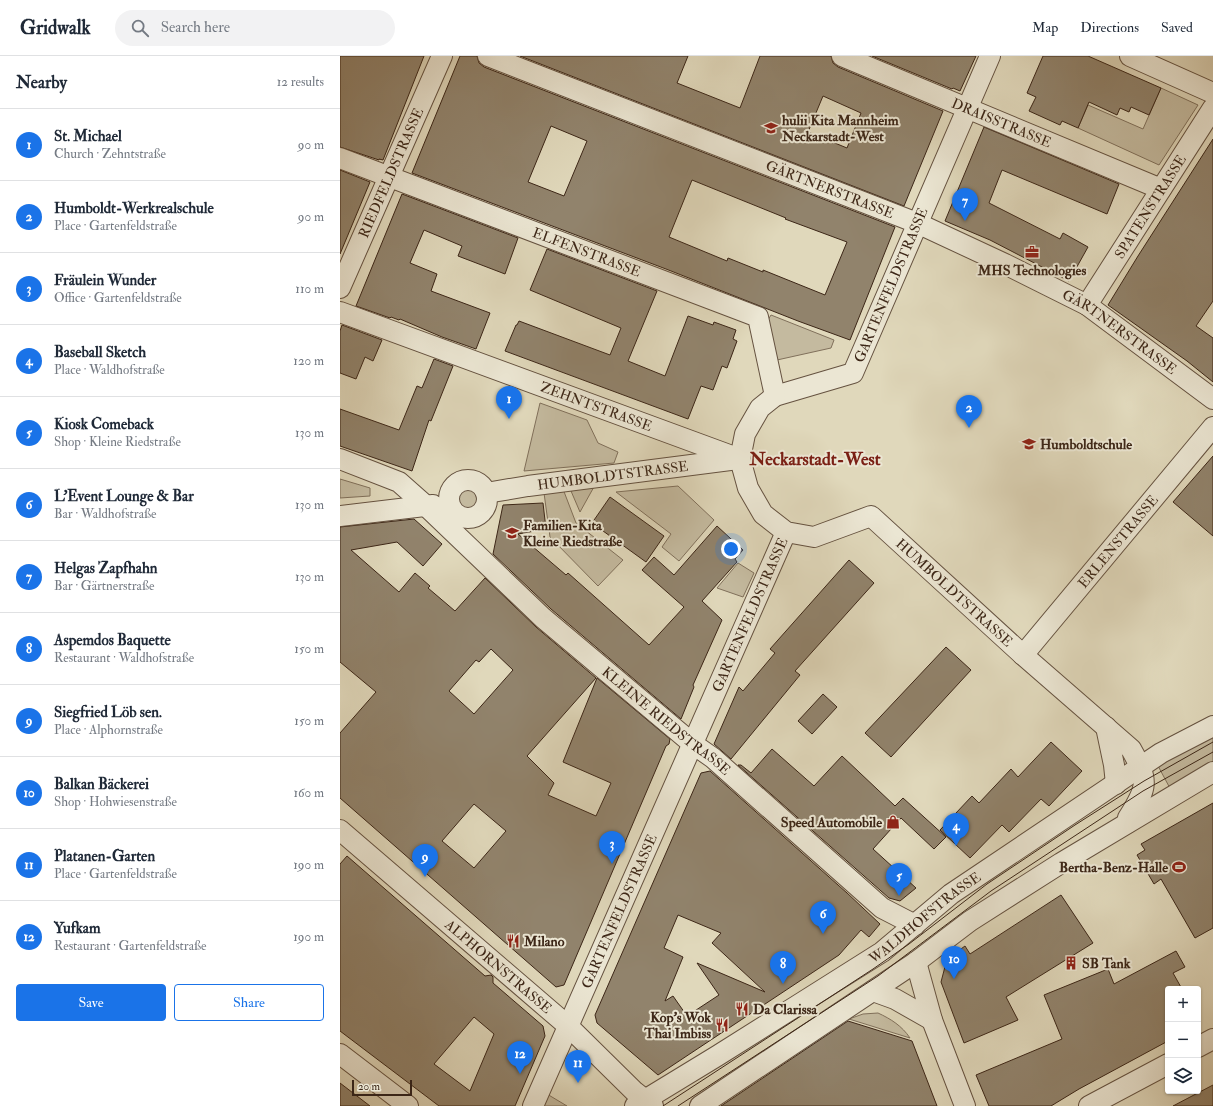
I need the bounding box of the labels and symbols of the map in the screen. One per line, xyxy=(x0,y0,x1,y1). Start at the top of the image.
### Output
street label: DRAISSTRASSE xyxy=(949,94,1054,151)
street label: RIEDFELDSTRASSE xyxy=(355,105,427,240)
place label: hulii Kita Mannheim Neckarstadt-West xyxy=(781,112,899,145)
school or university icon: hulii Kita Mannheim Neckarstadt-West xyxy=(763,120,779,136)
street label: SPATENSTRASSE xyxy=(1111,151,1190,262)
street label: GÄRTNERSTRASSE xyxy=(763,156,897,222)
pin: 7 xyxy=(952,188,978,221)
street label: GARTENFELDSTRASSE xyxy=(851,205,931,365)
street label: ELFENSTRASSE xyxy=(530,224,643,280)
office icon: MHS Technologies xyxy=(1024,244,1040,260)
place label: MHS Technologies xyxy=(977,262,1086,280)
street label: GÄRTNERSTRASSE xyxy=(1060,286,1180,378)
street label: ZEHNTSTRASSE xyxy=(538,378,655,434)
pin: 1 xyxy=(496,386,522,419)
pin: 2 xyxy=(956,395,982,428)
school or university icon: Humboldtschule xyxy=(1021,436,1037,452)
place label: Humboldtschule xyxy=(1040,436,1132,453)
district label: Neckarstadt-West xyxy=(749,448,881,471)
street label: HUMBOLDTSTRASSE xyxy=(536,457,689,493)
street label: ERLENSTRASSE xyxy=(1074,491,1161,591)
place label: Familien-Kita Kleine Riedstraße xyxy=(523,517,622,550)
school or university icon: Familien-Kita Kleine Riedstraße xyxy=(504,525,520,541)
street label: GARTENFELDSTRASSE xyxy=(708,535,791,694)
street label: HUMBOLDTSTRASSE xyxy=(893,535,1016,650)
your location xyxy=(721,539,741,559)
street label: KLEINE RIEDSTRASSE xyxy=(599,663,734,778)
pin: 4 xyxy=(943,813,969,846)
place label: Speed Automobile xyxy=(781,814,882,832)
shop icon: Speed Automobile xyxy=(885,814,901,830)
street label: GARTENFELDSTRASSE xyxy=(578,831,660,991)
pin: 3 xyxy=(599,831,625,864)
pin: 9 xyxy=(412,844,438,877)
place label: Bertha-Benz-Halle xyxy=(1059,859,1168,876)
sports icon: Bertha-Benz-Halle xyxy=(1171,859,1187,875)
pin: 5 xyxy=(886,863,912,896)
street label: WALDHOFSTRASSE xyxy=(865,868,984,967)
pin: 6 xyxy=(810,901,836,934)
street label: ALPHORNSTRASSE xyxy=(441,915,555,1017)
restaurant icon: Milano xyxy=(505,933,521,949)
place label: Milano xyxy=(523,933,565,950)
pin: 10 xyxy=(941,946,967,979)
pin: 8 xyxy=(770,951,796,984)
building icon: SB Tank xyxy=(1063,955,1079,971)
place label: SB Tank xyxy=(1082,955,1131,972)
restaurant icon: Da Clarissa xyxy=(734,1001,750,1017)
place label: Da Clarissa xyxy=(753,1001,818,1018)
place label: Kop's Wok Thai Imbiss xyxy=(643,1009,711,1042)
restaurant icon: Kop's Wok Thai Imbiss xyxy=(714,1017,730,1033)
pin: 12 xyxy=(507,1041,533,1074)
pin: 11 xyxy=(565,1050,591,1083)
scale bar xyxy=(352,1078,412,1097)

